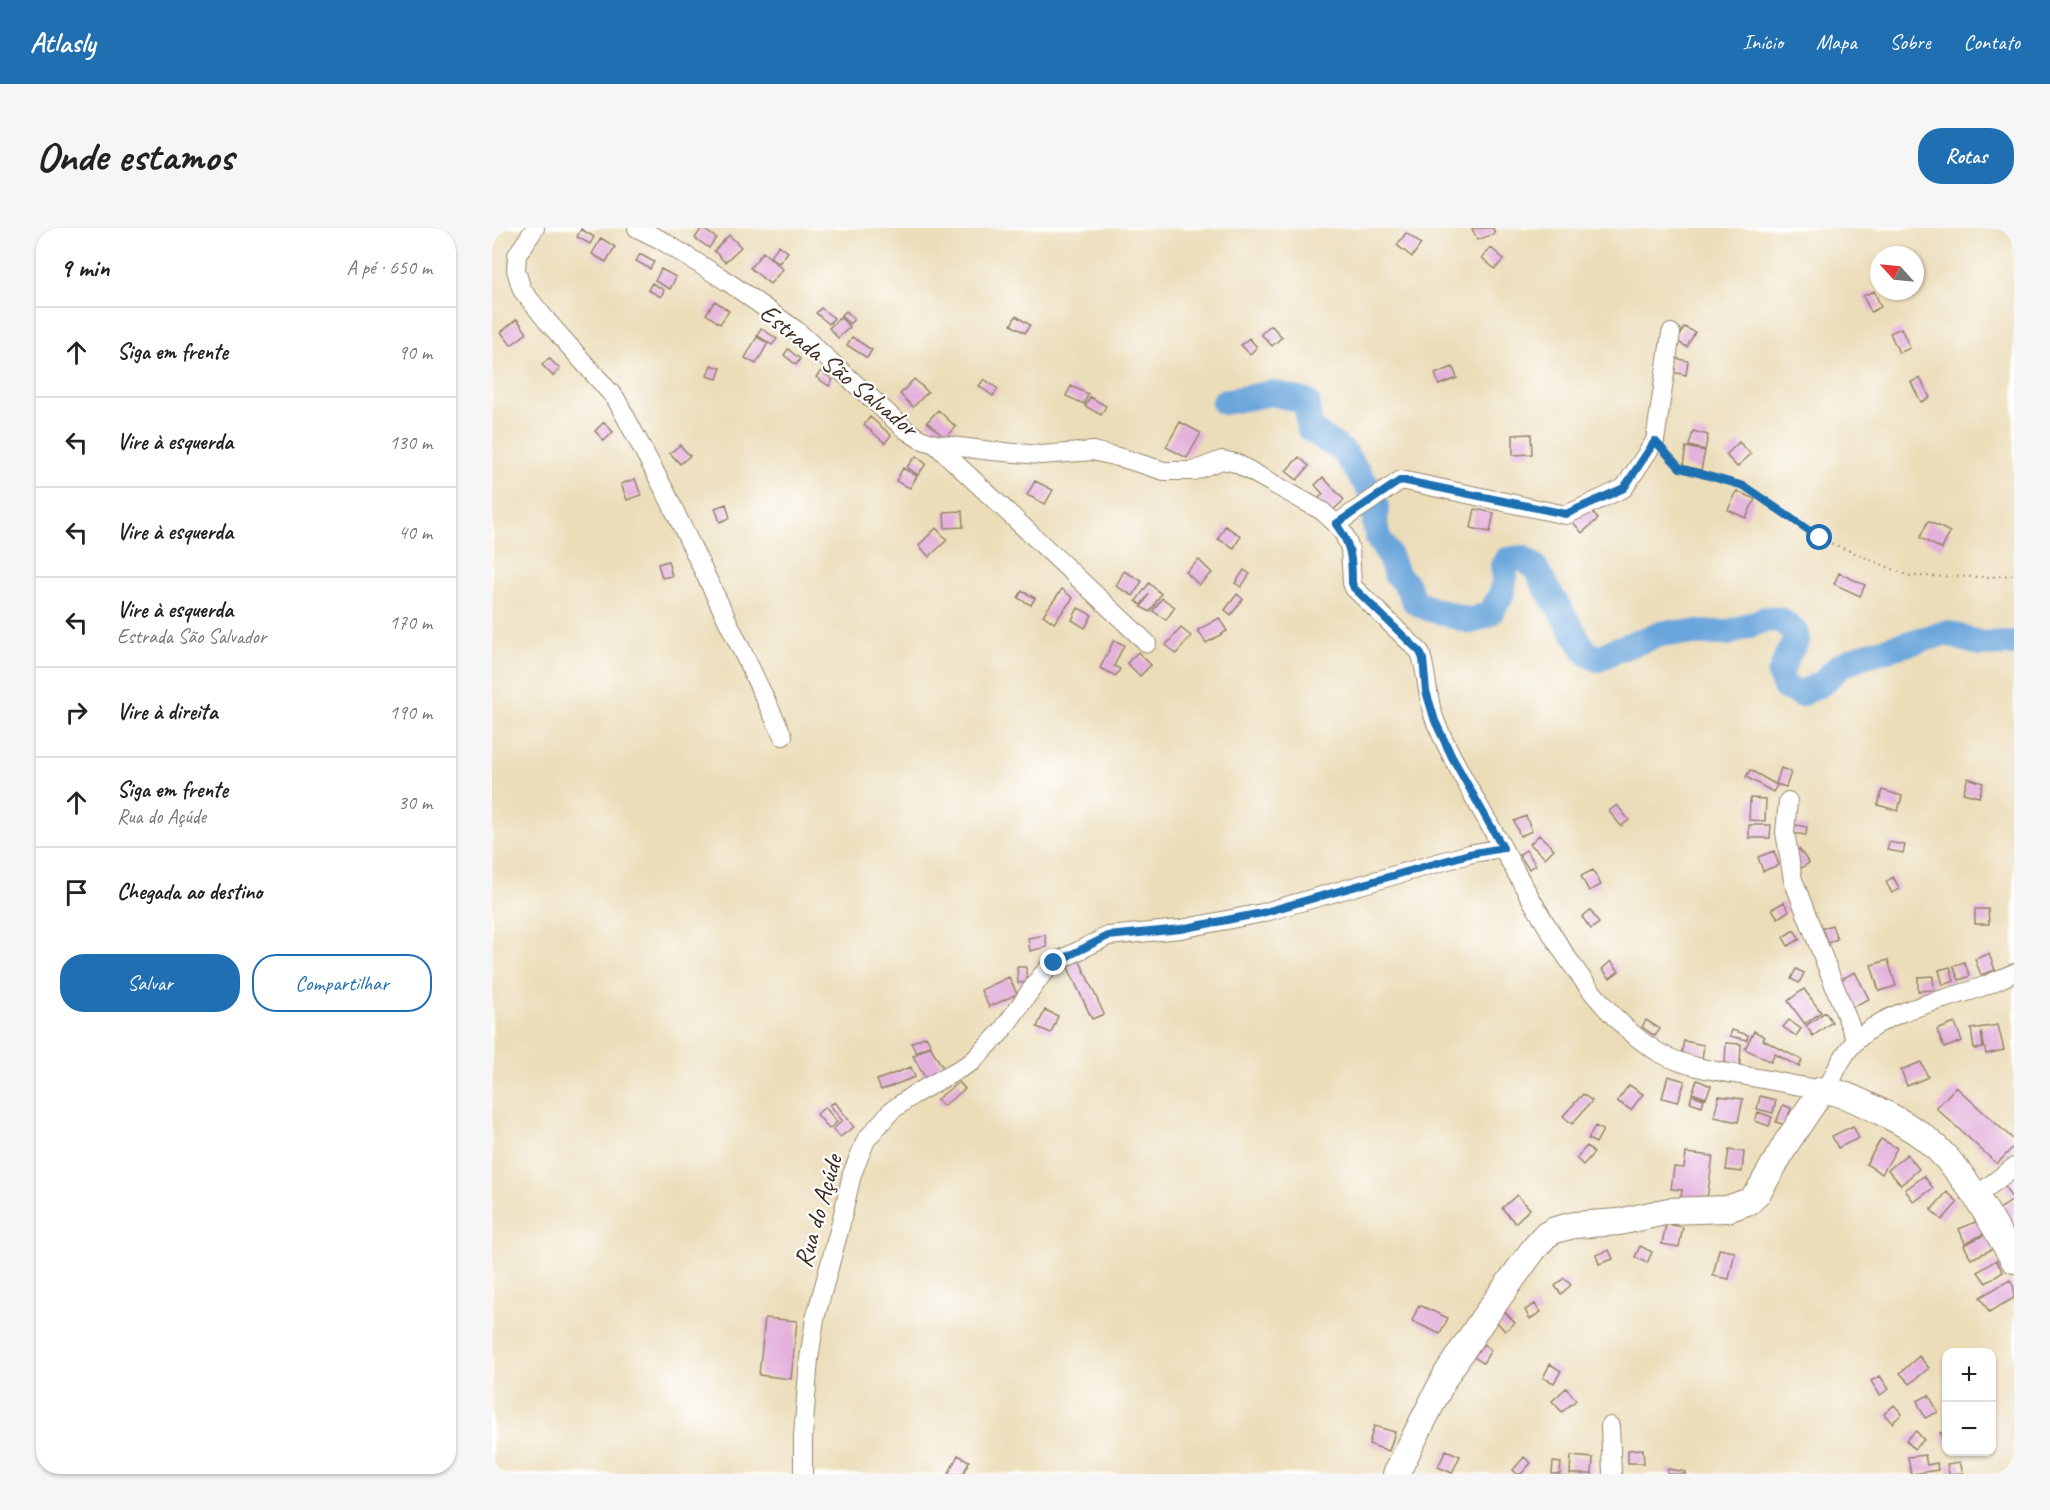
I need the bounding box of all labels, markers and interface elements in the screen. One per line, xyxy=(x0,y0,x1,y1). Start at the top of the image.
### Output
text: Atlasly xyxy=(30,25,95,60)
text: Início xyxy=(1743,29,1783,55)
text: Mapa xyxy=(1816,29,1857,55)
text: Sobre xyxy=(1890,29,1930,55)
text: Contato xyxy=(1963,29,2020,55)
button: Rotas xyxy=(1918,128,2014,184)
text: Onde estamos xyxy=(36,130,233,183)
north arrow xyxy=(1870,246,1924,300)
text: 9 min xyxy=(60,251,110,284)
text: A pé · 650 m xyxy=(347,255,432,280)
street label: Estrada São Salvador xyxy=(753,296,927,445)
icon: ahead xyxy=(60,336,93,369)
text: Siga em frente xyxy=(117,338,228,366)
text: 90 m xyxy=(398,340,432,365)
icon: left xyxy=(60,426,93,459)
text: Vire à esquerda xyxy=(117,428,233,456)
text: 130 m xyxy=(389,430,432,455)
icon: left xyxy=(60,516,93,549)
text: Vire à esquerda xyxy=(117,518,233,546)
text: 40 m xyxy=(398,520,432,545)
route start xyxy=(1806,524,1832,550)
text: Vire à esquerda xyxy=(117,596,233,624)
icon: left xyxy=(60,606,93,639)
text: 170 m xyxy=(389,610,432,635)
text: Estrada São Salvador xyxy=(117,624,266,649)
icon: right xyxy=(60,696,93,729)
text: Vire à direita xyxy=(117,698,217,726)
text: 190 m xyxy=(389,700,432,725)
text: Siga em frente xyxy=(117,776,228,804)
icon: ahead xyxy=(60,786,93,819)
text: 30 m xyxy=(398,790,432,815)
text: Rua do Açúde xyxy=(117,804,206,829)
icon: arrive xyxy=(60,876,93,909)
text: Chegada ao destino xyxy=(117,878,262,906)
route end xyxy=(1040,949,1066,975)
button: Salvar xyxy=(60,954,240,1012)
button: Compartilhar xyxy=(252,954,432,1012)
street label: Rua do Açúde xyxy=(786,1148,851,1271)
map controls xyxy=(1942,1348,1996,1456)
button: + xyxy=(1942,1348,1996,1402)
button: − xyxy=(1942,1402,1996,1456)

